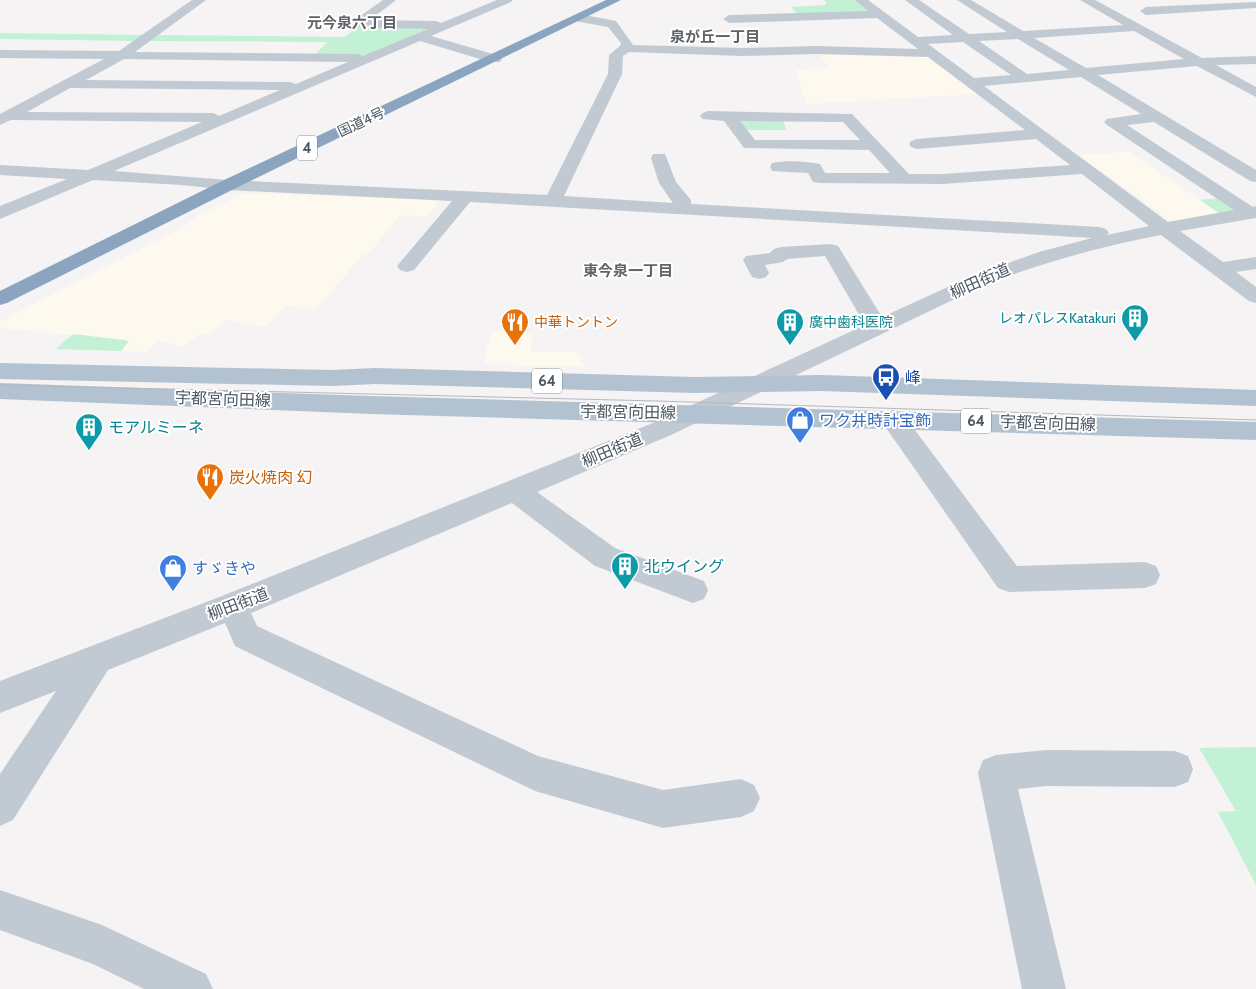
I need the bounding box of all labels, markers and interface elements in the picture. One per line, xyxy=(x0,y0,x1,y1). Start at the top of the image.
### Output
district label: 元今泉六丁目 xyxy=(307,14,397,32)
district label: 泉が丘一丁目 xyxy=(670,28,760,46)
street label: 国道4号 xyxy=(334,103,388,141)
road number: 4 xyxy=(297,136,317,160)
street label: 柳田街道 xyxy=(947,259,1013,303)
district label: 東今泉一丁目 xyxy=(583,262,673,280)
building icon: レオパレスKatakuri xyxy=(1120,303,1150,342)
restaurant icon: 中華トントン xyxy=(500,307,530,346)
building icon: 廣中歯科医院 xyxy=(775,307,805,346)
place label: レオパレスKatakuri xyxy=(999,309,1116,327)
place label: 中華トントン xyxy=(534,313,618,331)
place label: 廣中歯科医院 xyxy=(809,313,893,331)
bus stop icon: 峰 xyxy=(871,362,901,401)
road number: 64 xyxy=(532,368,562,394)
place label: 峰 xyxy=(905,368,921,387)
street label: 宇都宮向田線 xyxy=(175,388,271,410)
street label: 宇都宮向田線 xyxy=(580,402,676,422)
shop icon: ワク井時計宝飾 xyxy=(785,405,815,444)
road number: 64 xyxy=(961,408,991,434)
place label: ワク井時計宝飾 xyxy=(819,411,931,430)
building icon: モアルミーネ xyxy=(74,412,104,451)
street label: 宇都宮向田線 xyxy=(1000,412,1096,434)
place label: モアルミーネ xyxy=(108,418,204,437)
street label: 柳田街道 xyxy=(579,429,645,471)
restaurant icon: 炭火焼肉 幻 xyxy=(195,462,225,501)
place label: 炭火焼肉 幻 xyxy=(229,468,313,487)
building icon: 北ウイング xyxy=(610,551,640,590)
shop icon: すゞきや xyxy=(158,553,188,592)
place label: 北ウイング xyxy=(644,557,724,576)
place label: すゞきや xyxy=(192,559,256,578)
street label: 柳田街道 xyxy=(205,584,271,624)

